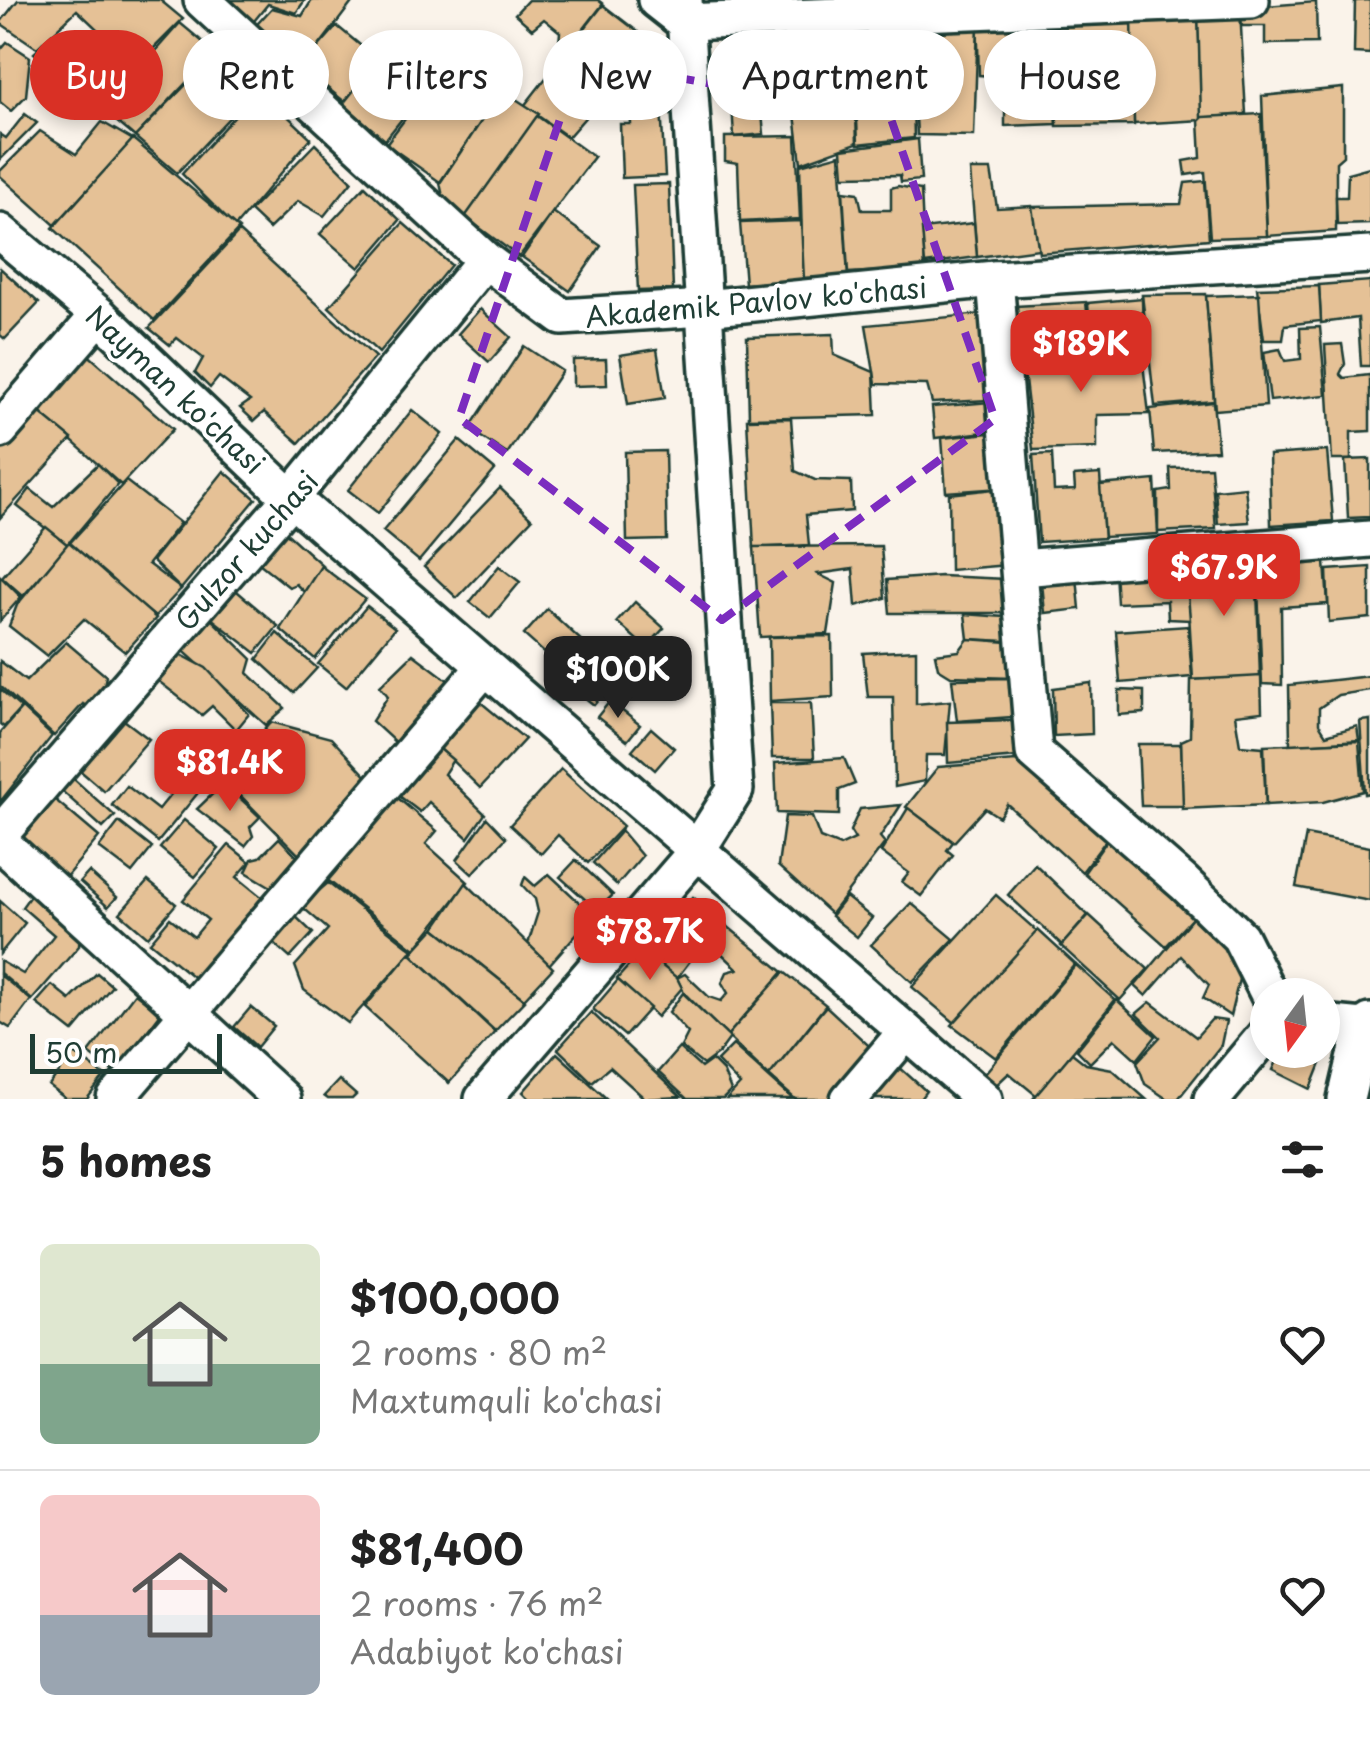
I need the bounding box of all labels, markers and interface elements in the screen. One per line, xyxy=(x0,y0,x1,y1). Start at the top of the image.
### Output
chip: Buy xyxy=(30,30,163,120)
chip: Rent xyxy=(183,30,329,120)
chip: Filters xyxy=(349,30,523,120)
chip: New xyxy=(543,30,687,120)
chip: Apartment xyxy=(707,30,964,120)
chip: House xyxy=(984,30,1156,120)
street label: Akademik Pavlov ko'chasi xyxy=(583,265,929,337)
street label: Nayman ko'chasi xyxy=(77,294,275,484)
pin: $189K xyxy=(1011,310,1151,395)
text: $189K xyxy=(1032,318,1130,366)
street label: Gulzor kuchasi xyxy=(164,460,328,640)
pin: $67.9K xyxy=(1143,534,1305,619)
text: $67.9K xyxy=(1170,542,1278,590)
pin: $100K xyxy=(548,636,688,721)
text: $100K xyxy=(566,644,670,692)
pin: $81.4K xyxy=(149,729,311,814)
text: $81.4K xyxy=(176,737,284,785)
pin: $78.7K xyxy=(569,898,731,983)
text: $78.7K xyxy=(596,906,704,954)
north arrow xyxy=(1250,978,1340,1068)
map controls xyxy=(1250,978,1340,1068)
scale bar xyxy=(30,1029,222,1074)
text: 50 m xyxy=(45,1030,118,1073)
text: 5 homes xyxy=(40,1128,212,1191)
icon: filters xyxy=(1275,1132,1330,1187)
text: $100,000 xyxy=(350,1265,560,1328)
icon: home xyxy=(120,1284,240,1404)
icon: heart xyxy=(1275,1317,1330,1372)
text: 2 rooms · 80 m² xyxy=(350,1328,607,1376)
text: Maxtumquli ko'chasi xyxy=(350,1376,663,1424)
text: $81,400 xyxy=(350,1516,524,1579)
icon: home xyxy=(120,1535,240,1655)
icon: heart xyxy=(1275,1568,1330,1623)
text: 2 rooms · 76 m² xyxy=(350,1579,604,1627)
text: Adabiyot ko'chasi xyxy=(350,1627,624,1675)

